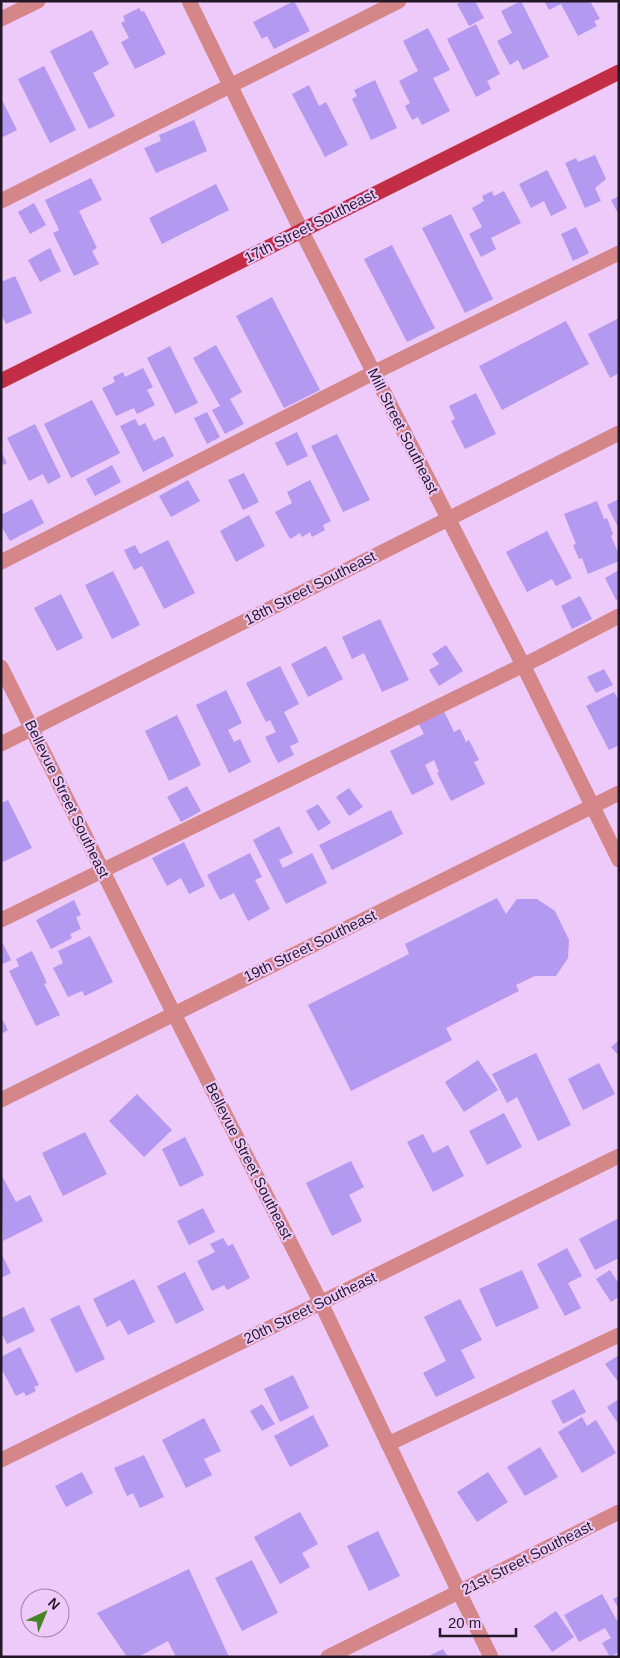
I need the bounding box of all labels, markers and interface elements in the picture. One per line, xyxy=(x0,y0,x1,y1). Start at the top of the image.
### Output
street label: 17th Street Southeast xyxy=(241,185,379,266)
street label: Mill Street Southeast xyxy=(364,365,443,497)
street label: 18th Street Southeast xyxy=(241,547,379,628)
street label: Bellevue Street Southeast xyxy=(22,717,113,881)
street label: 19th Street Southeast xyxy=(241,906,379,985)
street label: Bellevue Street Southeast xyxy=(202,1080,297,1243)
street label: 20th Street Southeast xyxy=(241,1268,379,1347)
street label: 21st Street Southeast xyxy=(459,1517,596,1598)
north arrow xyxy=(20,1588,70,1638)
text: N xyxy=(45,1594,63,1613)
scale bar xyxy=(440,1606,516,1638)
text: 20 m xyxy=(448,1614,481,1631)

